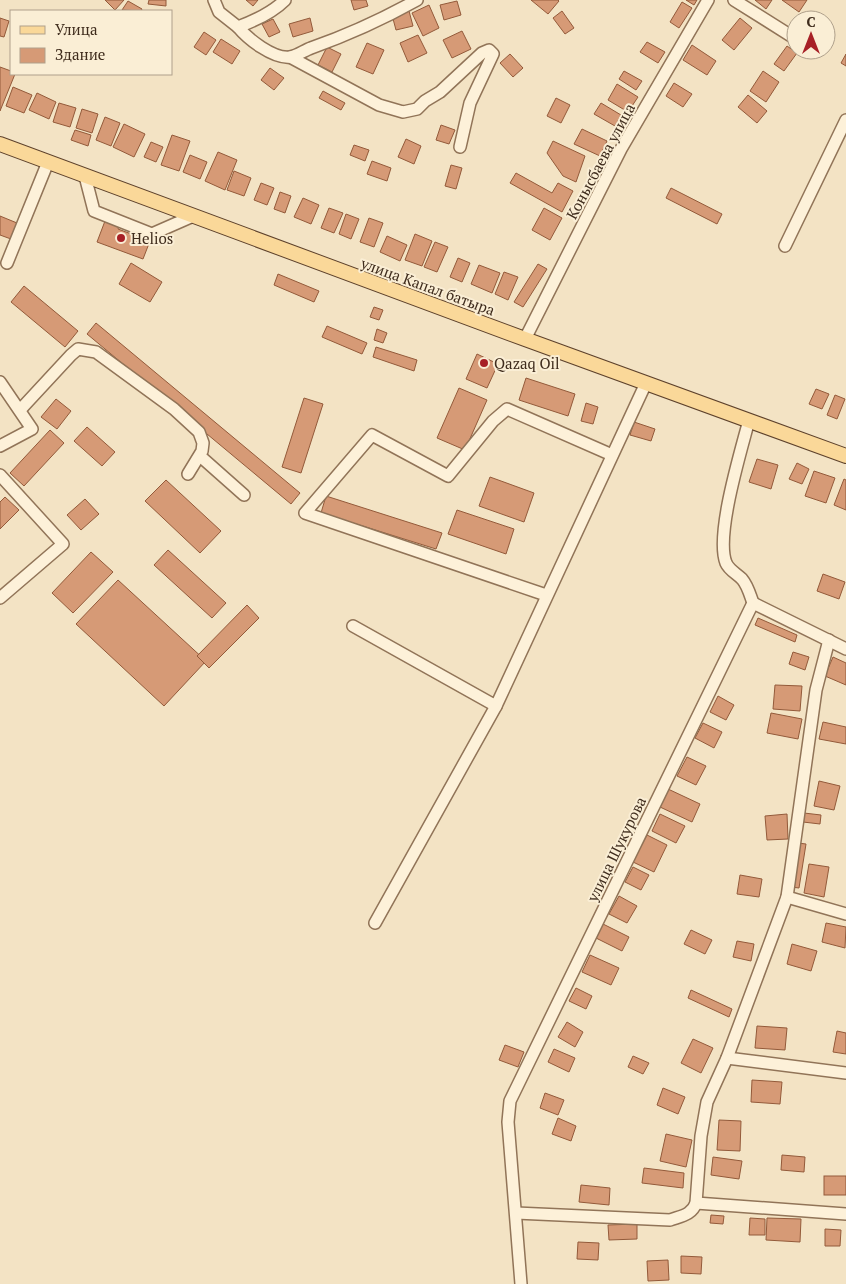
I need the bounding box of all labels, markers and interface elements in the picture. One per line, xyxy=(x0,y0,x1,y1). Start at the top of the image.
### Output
legend xyxy=(10,10,172,75)
north arrow xyxy=(786,10,836,60)
text: С xyxy=(806,12,816,31)
text: Улица xyxy=(55,19,98,39)
text: Здание xyxy=(55,44,105,64)
street label: Конысбаева улица xyxy=(561,99,639,222)
place label: Helios xyxy=(131,228,173,248)
marker: Helios xyxy=(115,232,127,244)
street label: улица Капал батыра xyxy=(357,252,498,320)
place label: Qazaq Oil xyxy=(494,353,560,373)
marker: Qazaq Oil xyxy=(478,357,490,369)
street label: улица Шукурова xyxy=(581,793,650,906)

